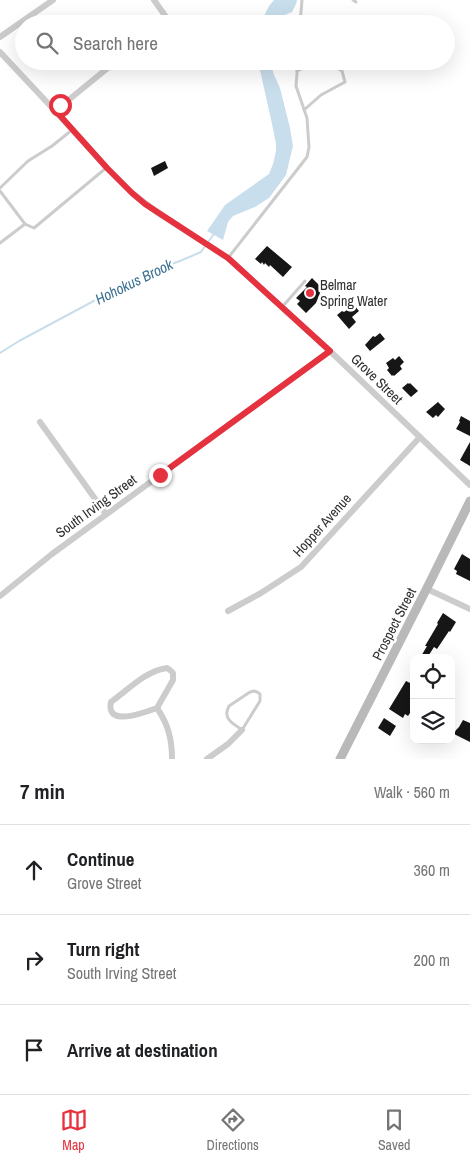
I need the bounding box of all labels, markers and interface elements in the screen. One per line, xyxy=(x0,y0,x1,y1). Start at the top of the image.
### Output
search box xyxy=(15,15,455,70)
icon: search xyxy=(33,29,61,57)
text: Search here xyxy=(73,30,158,56)
route start xyxy=(49,94,72,117)
water label: Hohokus Brook xyxy=(91,253,177,309)
place label: Belmar Spring Water xyxy=(320,276,387,310)
marker: Belmar Spring Water xyxy=(304,287,316,299)
street label: Grove Street xyxy=(347,350,407,408)
route end xyxy=(149,464,172,487)
street label: South Irving Street xyxy=(52,471,140,541)
street label: Hopper Avenue xyxy=(289,490,355,560)
street label: Prospect Street xyxy=(368,585,420,663)
map controls xyxy=(410,654,455,744)
button: locate xyxy=(410,654,455,699)
button: layers xyxy=(410,699,455,744)
text: 7 min xyxy=(20,777,65,806)
text: Walk · 560 m xyxy=(374,781,450,803)
text: Continue xyxy=(67,846,135,872)
icon: ahead xyxy=(20,856,48,884)
text: 360 m xyxy=(414,859,450,881)
text: Grove Street xyxy=(67,872,141,894)
text: Turn right xyxy=(67,936,139,962)
icon: right xyxy=(20,946,48,974)
text: 200 m xyxy=(414,949,450,971)
text: South Irving Street xyxy=(67,962,176,984)
icon: arrive xyxy=(20,1036,48,1064)
text: Arrive at destination xyxy=(67,1037,218,1063)
tab: Map xyxy=(60,1106,88,1154)
tab: Directions xyxy=(207,1106,259,1154)
tab: Saved xyxy=(378,1106,410,1154)

